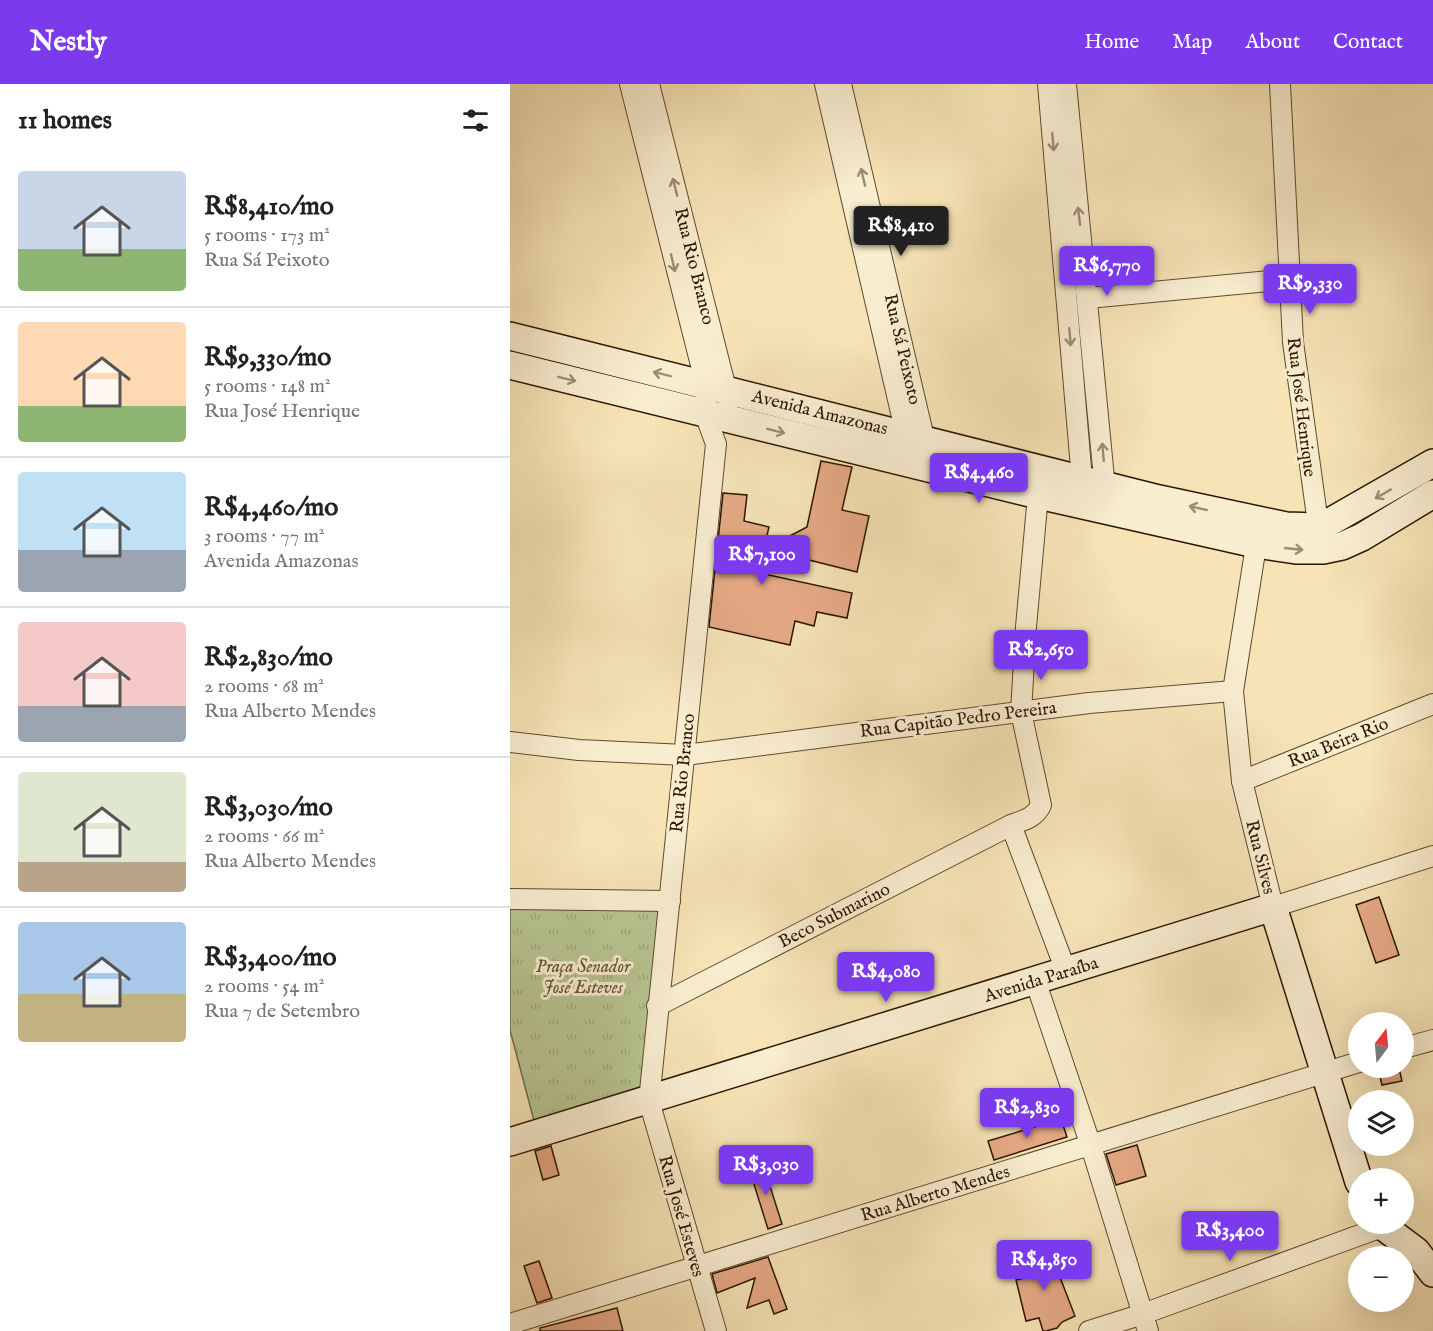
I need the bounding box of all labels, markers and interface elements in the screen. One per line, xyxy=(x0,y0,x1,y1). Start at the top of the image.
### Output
text: Nestly xyxy=(30,25,107,60)
text: Home xyxy=(1084,29,1139,56)
text: Map xyxy=(1172,29,1212,56)
text: About xyxy=(1245,29,1300,56)
text: Contact xyxy=(1333,29,1403,56)
text: 11 homes xyxy=(18,104,112,137)
icon: filters xyxy=(459,104,492,137)
one-way arrow xyxy=(1048,132,1059,152)
one-way arrow xyxy=(856,167,868,186)
one-way arrow xyxy=(669,178,681,197)
text: R$8,410/mo xyxy=(204,190,334,223)
icon: home xyxy=(66,195,138,267)
street label: Rua Rio Branco xyxy=(668,205,719,328)
pin: R$8,410 xyxy=(846,206,956,257)
one-way arrow xyxy=(1073,207,1084,227)
text: R$8,410 xyxy=(868,213,934,238)
text: 5 rooms · 173 m² xyxy=(204,223,330,248)
pin: R$6,770 xyxy=(1052,246,1162,297)
text: Rua Sá Peixoto xyxy=(204,248,329,273)
text: R$6,770 xyxy=(1073,253,1141,278)
one-way arrow xyxy=(668,254,680,273)
pin: R$9,330 xyxy=(1255,264,1365,315)
text: R$9,330 xyxy=(1277,271,1343,296)
street label: Rua Sá Peixoto xyxy=(878,292,926,407)
one-way arrow xyxy=(1065,326,1076,346)
street label: Rua José Henrique xyxy=(1281,336,1320,478)
text: R$9,330/mo xyxy=(204,341,331,374)
icon: home xyxy=(66,346,138,418)
one-way arrow xyxy=(653,368,672,380)
text: 5 rooms · 148 m² xyxy=(204,374,331,399)
one-way arrow xyxy=(557,374,576,386)
street label: Avenida Amazonas xyxy=(748,385,890,441)
text: Rua José Henrique xyxy=(204,399,360,424)
one-way arrow xyxy=(767,426,786,438)
one-way arrow xyxy=(1097,443,1108,462)
pin: R$4,460 xyxy=(924,453,1034,504)
text: R$4,460 xyxy=(944,460,1014,485)
one-way arrow xyxy=(1375,488,1392,500)
text: R$4,460/mo xyxy=(204,491,338,524)
icon: home xyxy=(66,496,138,568)
one-way arrow xyxy=(1189,501,1208,513)
text: 3 rooms · 77 m² xyxy=(204,524,324,549)
pin: R$7,100 xyxy=(707,535,817,586)
text: R$7,100 xyxy=(728,542,796,567)
one-way arrow xyxy=(1283,544,1303,555)
text: Avenida Amazonas xyxy=(204,549,359,574)
pin: R$2,650 xyxy=(986,630,1096,681)
text: R$2,650 xyxy=(1008,637,1074,662)
text: R$2,830/mo xyxy=(204,641,333,674)
icon: home xyxy=(66,646,138,718)
text: 2 rooms · 68 m² xyxy=(204,674,324,699)
street label: Rua Capitão Pedro Pereira xyxy=(858,697,1058,744)
text: Rua Alberto Mendes xyxy=(204,699,376,724)
street label: Rua Rio Branco xyxy=(666,712,701,834)
street label: Rua Beira Rio xyxy=(1285,713,1392,774)
text: R$3,030/mo xyxy=(204,791,333,824)
icon: home xyxy=(66,796,138,868)
street label: Rua Silves xyxy=(1239,818,1280,897)
text: 2 rooms · 66 m² xyxy=(204,824,325,849)
text: Rua Alberto Mendes xyxy=(204,849,376,874)
street label: Beco Submarino xyxy=(775,878,895,954)
text: R$3,400/mo xyxy=(204,941,336,974)
icon: home xyxy=(66,946,138,1018)
pin: R$4,080 xyxy=(831,952,941,1003)
street label: Avenida Paraíba xyxy=(981,952,1102,1009)
park label: Praça Senador José Esteves xyxy=(536,956,631,1000)
text: R$4,080 xyxy=(851,959,921,984)
text: 2 rooms · 54 m² xyxy=(204,974,325,999)
text: Rua 7 de Setembro xyxy=(204,999,360,1024)
north arrow xyxy=(1348,1012,1414,1078)
map controls xyxy=(1348,1012,1414,1312)
pin: R$2,830 xyxy=(972,1088,1082,1139)
button: layers xyxy=(1348,1090,1414,1156)
text: R$2,830 xyxy=(994,1095,1060,1120)
pin: R$3,030 xyxy=(711,1145,821,1196)
text: R$3,030 xyxy=(733,1152,799,1177)
street label: Rua José Esteves xyxy=(652,1153,709,1280)
street label: Rua Alberto Mendes xyxy=(858,1161,1013,1228)
button: + xyxy=(1348,1168,1414,1234)
pin: R$3,400 xyxy=(1175,1211,1285,1262)
text: R$3,400 xyxy=(1196,1218,1264,1243)
pin: R$4,850 xyxy=(989,1240,1099,1291)
button: − xyxy=(1348,1246,1414,1312)
text: R$4,850 xyxy=(1011,1247,1077,1272)

